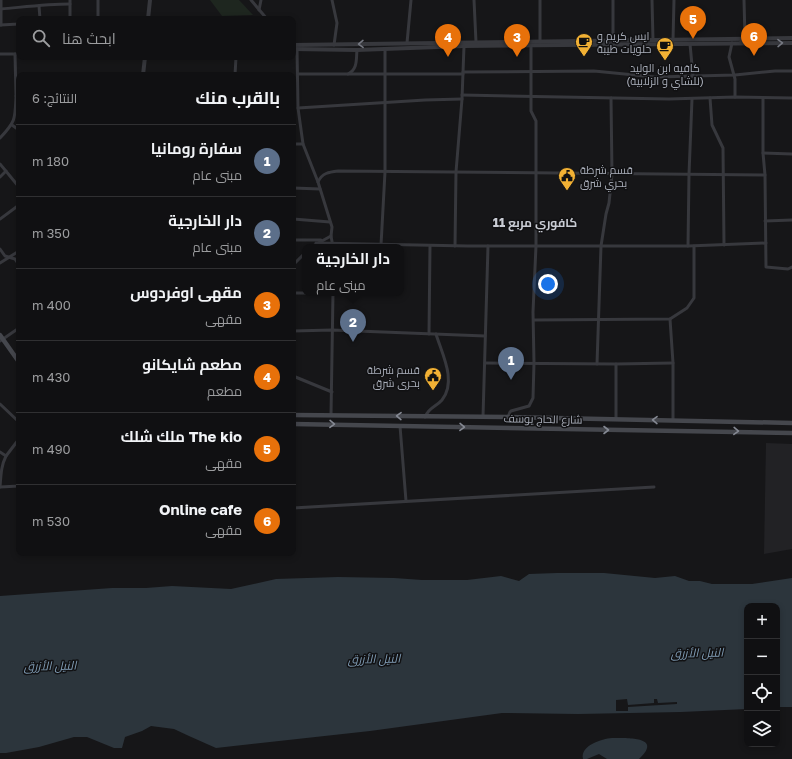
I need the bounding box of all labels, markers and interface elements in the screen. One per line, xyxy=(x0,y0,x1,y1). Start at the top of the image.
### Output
pin: 5 xyxy=(680,6,706,39)
search box xyxy=(16,16,296,60)
pin: 6 xyxy=(741,23,767,56)
pin: 4 xyxy=(435,24,461,57)
pin: 3 xyxy=(504,24,530,57)
icon: search xyxy=(30,27,52,49)
text: ابحث هنا xyxy=(62,29,116,47)
place label: ايس كريم و حلويات طيبة xyxy=(597,29,651,56)
cafe icon: ايس كريم و حلويات طيبة xyxy=(574,32,594,57)
cafe icon: كافيه ابن الوليد (للشاي و الزلابية) xyxy=(655,36,675,61)
one-way arrow xyxy=(777,39,783,47)
one-way arrow xyxy=(358,40,364,48)
place label: كافيه ابن الوليد (للشاي و الزلابية) xyxy=(626,61,704,90)
text: بالقرب منك xyxy=(196,87,280,108)
text: النتائج: 6 xyxy=(32,90,77,106)
text: سفارة رومانيا xyxy=(151,139,242,157)
text: 180 m xyxy=(32,153,69,169)
text: 1 xyxy=(264,153,270,169)
place label: قسم شرطة بحري شرق xyxy=(580,163,633,192)
public building icon: قسم شرطة بحري شرق xyxy=(557,166,577,191)
text: مبنى عام xyxy=(192,167,242,183)
text: دار الخارجية xyxy=(168,211,242,229)
district label: كافوري مربع 11 xyxy=(493,215,577,233)
text: 350 m xyxy=(32,225,70,241)
text: 2 xyxy=(263,225,271,241)
text: مبنى عام xyxy=(192,239,242,255)
popup xyxy=(302,244,404,296)
text: دار الخارجية xyxy=(316,249,390,267)
your location xyxy=(538,274,558,294)
text: مبنى عام xyxy=(316,277,366,293)
text: مقهى اوفردوس xyxy=(130,283,242,301)
text: 400 m xyxy=(32,297,71,313)
text: 3 xyxy=(263,297,271,313)
pin: 2 xyxy=(340,309,366,342)
text: مقهى xyxy=(205,311,242,327)
pin: 1 xyxy=(498,347,524,380)
text: مطعم شايكانو xyxy=(142,355,242,373)
place label: قسم شرطة بحرى شرق xyxy=(367,363,420,390)
public building icon: قسم شرطة بحرى شرق xyxy=(423,366,443,391)
text: 430 m xyxy=(32,369,70,385)
text: 4 xyxy=(263,369,271,385)
text: مطعم xyxy=(207,383,242,399)
street label: شارع الحاج يوسف xyxy=(503,411,583,428)
one-way arrow xyxy=(396,412,402,420)
one-way arrow xyxy=(652,416,658,424)
one-way arrow xyxy=(329,420,335,429)
one-way arrow xyxy=(459,423,465,431)
one-way arrow xyxy=(603,425,609,434)
text: The kio ملك شلك xyxy=(121,427,242,445)
one-way arrow xyxy=(733,427,739,435)
text: 490 m xyxy=(32,441,71,457)
text: 5 xyxy=(263,441,271,457)
text: مقهى xyxy=(205,455,242,471)
text: Online cafe xyxy=(159,500,242,518)
text: 530 m xyxy=(32,513,70,529)
text: 6 xyxy=(263,513,271,529)
text: مقهى xyxy=(205,522,242,538)
map controls xyxy=(744,603,780,747)
button: + xyxy=(744,603,780,639)
button: − xyxy=(744,639,780,675)
water label: النيل الأزرق xyxy=(671,645,725,661)
water label: النيل الأزرق xyxy=(348,651,402,667)
water label: النيل الأزرق xyxy=(24,658,78,674)
button: locate xyxy=(744,675,780,711)
button: layers xyxy=(744,711,780,747)

